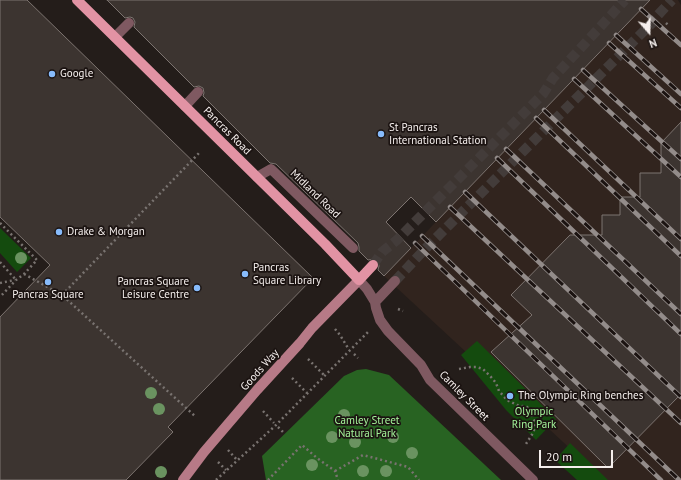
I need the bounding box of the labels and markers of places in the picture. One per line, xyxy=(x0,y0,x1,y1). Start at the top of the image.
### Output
place label: Google xyxy=(60,67,93,81)
marker: Google xyxy=(47,69,57,79)
place label: St Pancras International Station xyxy=(389,121,486,147)
marker: St Pancras International Station xyxy=(376,129,386,139)
place label: Drake & Morgan xyxy=(67,225,145,239)
marker: Drake & Morgan xyxy=(54,227,64,237)
place label: Pancras Square Library xyxy=(253,261,321,287)
marker: Pancras Square Library xyxy=(240,269,250,279)
place label: Pancras Square Leisure Centre xyxy=(118,275,189,301)
marker: Pancras Square xyxy=(43,277,53,287)
marker: Pancras Square Leisure Centre xyxy=(192,283,202,293)
place label: Pancras Square xyxy=(12,288,84,302)
place label: The Olympic Ring benches xyxy=(518,389,643,403)
marker: The Olympic Ring benches xyxy=(505,391,515,401)

